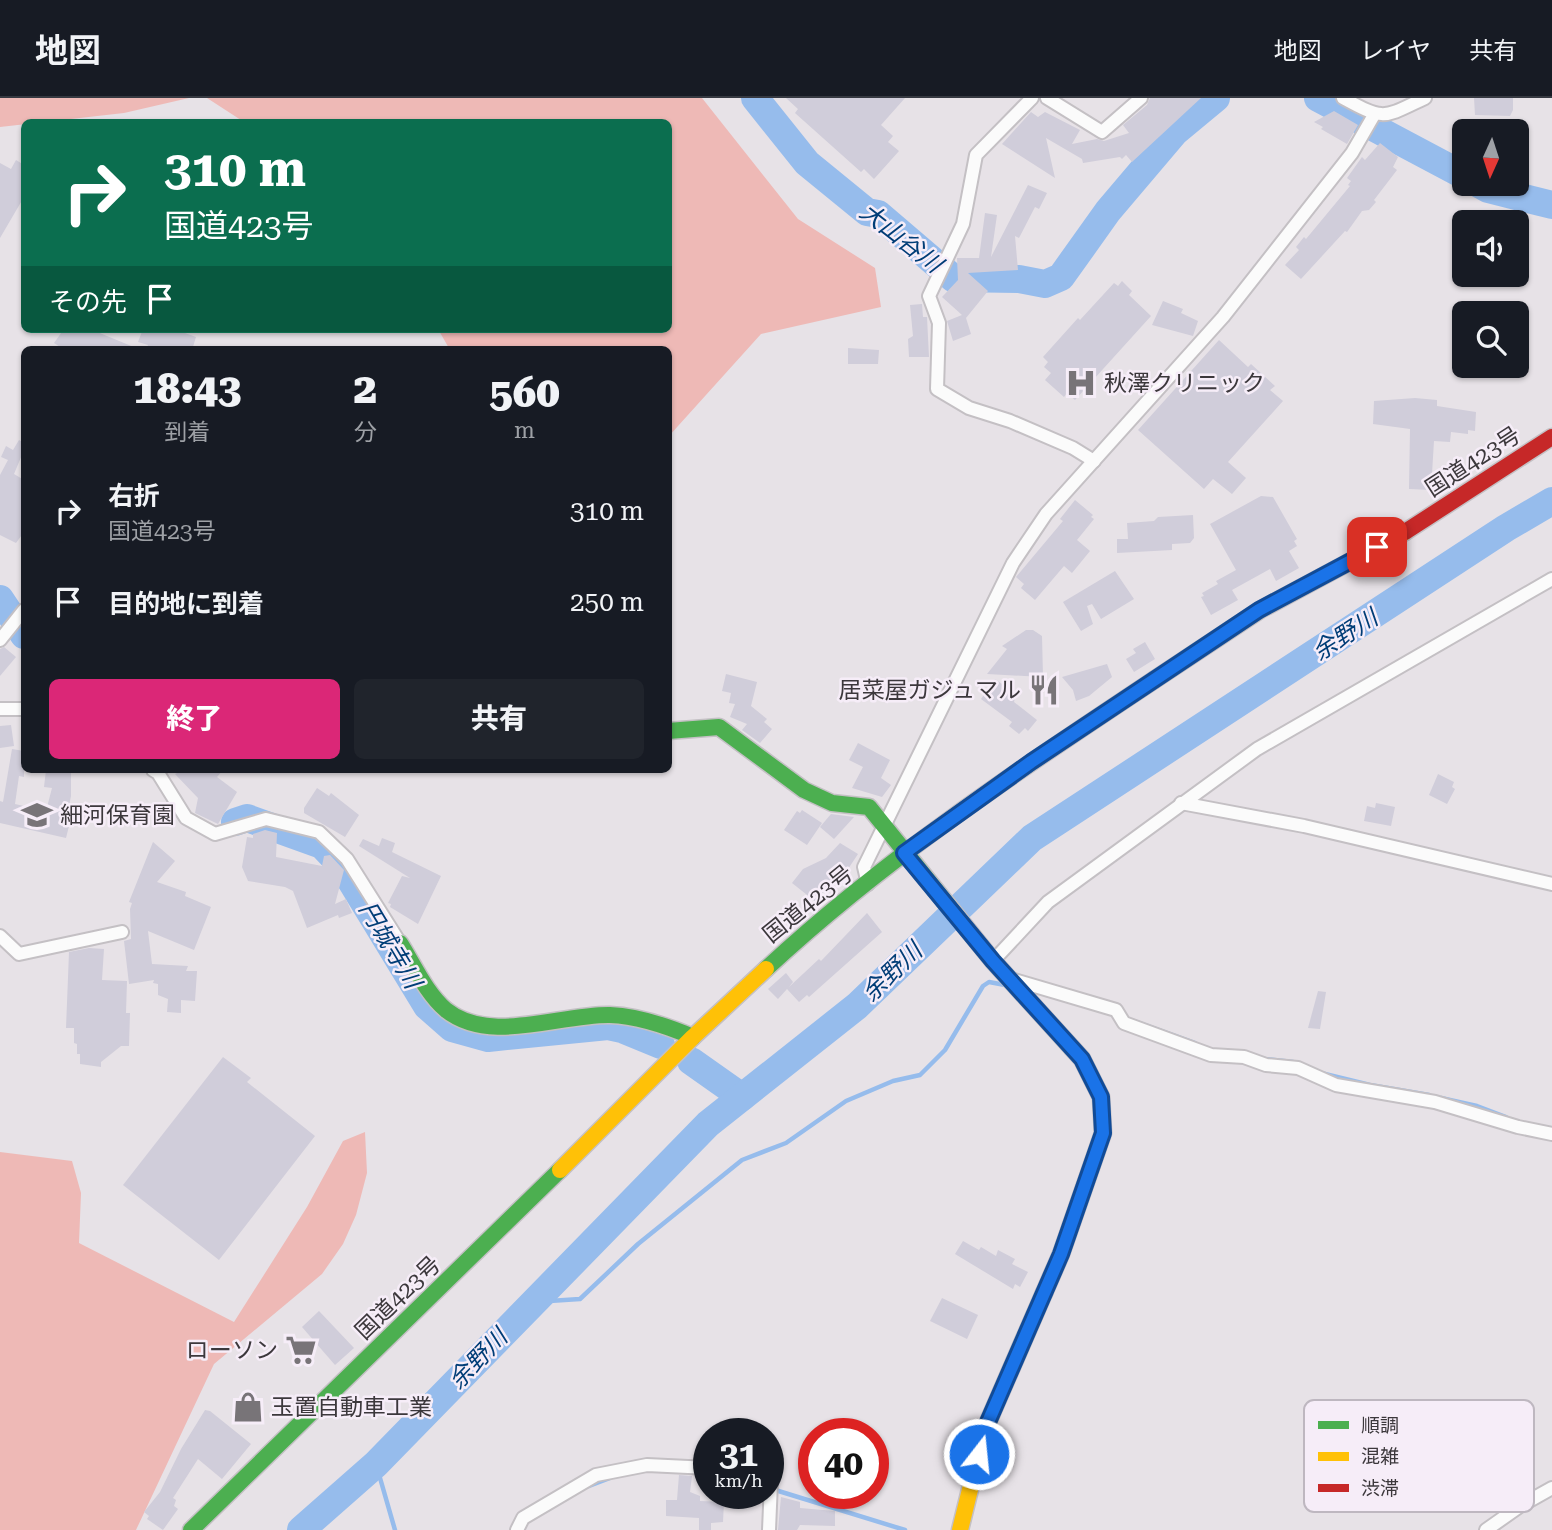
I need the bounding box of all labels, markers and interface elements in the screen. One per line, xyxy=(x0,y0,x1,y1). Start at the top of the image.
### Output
text: 地図 xyxy=(35,31,101,70)
text: 地図 xyxy=(1274,37,1322,65)
text: レイヤ xyxy=(1360,37,1431,65)
text: 共有 xyxy=(1469,37,1517,65)
north arrow xyxy=(1452,119,1530,196)
map controls xyxy=(1452,119,1529,378)
text: 310 m xyxy=(164,141,306,198)
icon: right xyxy=(49,147,140,238)
water label: 大山谷川 xyxy=(855,197,950,280)
text: 国道423号 xyxy=(164,207,314,245)
button: sound xyxy=(1452,210,1529,287)
icon: arrive xyxy=(141,280,179,318)
text: その先 xyxy=(49,287,127,317)
button: search xyxy=(1452,301,1529,378)
text: 18:43 xyxy=(133,364,241,413)
text: 2 xyxy=(353,364,377,413)
hospital icon: 秋澤クリニック xyxy=(1064,366,1098,400)
text: 560 xyxy=(489,368,560,417)
place label: 秋澤クリニック xyxy=(1104,370,1265,397)
text: m xyxy=(514,417,535,444)
text: 到着 xyxy=(164,419,210,446)
text: 分 xyxy=(354,419,377,446)
street label: 国道423号 xyxy=(1421,421,1525,503)
text: 右折 xyxy=(108,481,160,511)
icon: right xyxy=(49,492,87,530)
text: 310 m xyxy=(570,496,644,526)
pin xyxy=(1347,517,1407,577)
text: 国道423号 xyxy=(108,518,216,545)
icon: arrive xyxy=(1358,528,1396,566)
icon: arrive xyxy=(49,583,87,621)
text: 250 m xyxy=(570,587,644,617)
text: 目的地に到着 xyxy=(108,589,264,619)
water label: 余野川 xyxy=(1307,602,1385,666)
restaurant icon: 居菜屋ガジュマル xyxy=(1027,673,1061,707)
place label: 居菜屋ガジュマル xyxy=(839,677,1021,704)
button: 終了 xyxy=(49,679,340,759)
button: 共有 xyxy=(354,679,644,759)
school or university icon: 細河保育園 xyxy=(20,798,54,832)
place label: 細河保育園 xyxy=(60,802,175,829)
street label: 国道423号 xyxy=(758,860,858,948)
water label: 円城寺川 xyxy=(353,897,428,996)
water label: 余野川 xyxy=(856,935,930,1007)
street label: 国道423号 xyxy=(350,1251,446,1345)
water label: 余野川 xyxy=(443,1321,515,1395)
supermarket icon: ローソン xyxy=(284,1333,318,1367)
place label: ローソン xyxy=(186,1337,278,1364)
shop icon: 玉置自動車工業 xyxy=(231,1390,265,1424)
place label: 玉置自動車工業 xyxy=(271,1394,432,1421)
legend xyxy=(1304,1400,1534,1512)
text: 順調 xyxy=(1361,1414,1399,1437)
position arrow xyxy=(942,1417,1016,1491)
speed limit sign: 40 xyxy=(798,1418,889,1509)
text: 31 xyxy=(719,1434,758,1475)
text: 混雑 xyxy=(1361,1445,1399,1468)
text: km/h xyxy=(714,1470,763,1491)
text: 渋滞 xyxy=(1361,1477,1399,1500)

